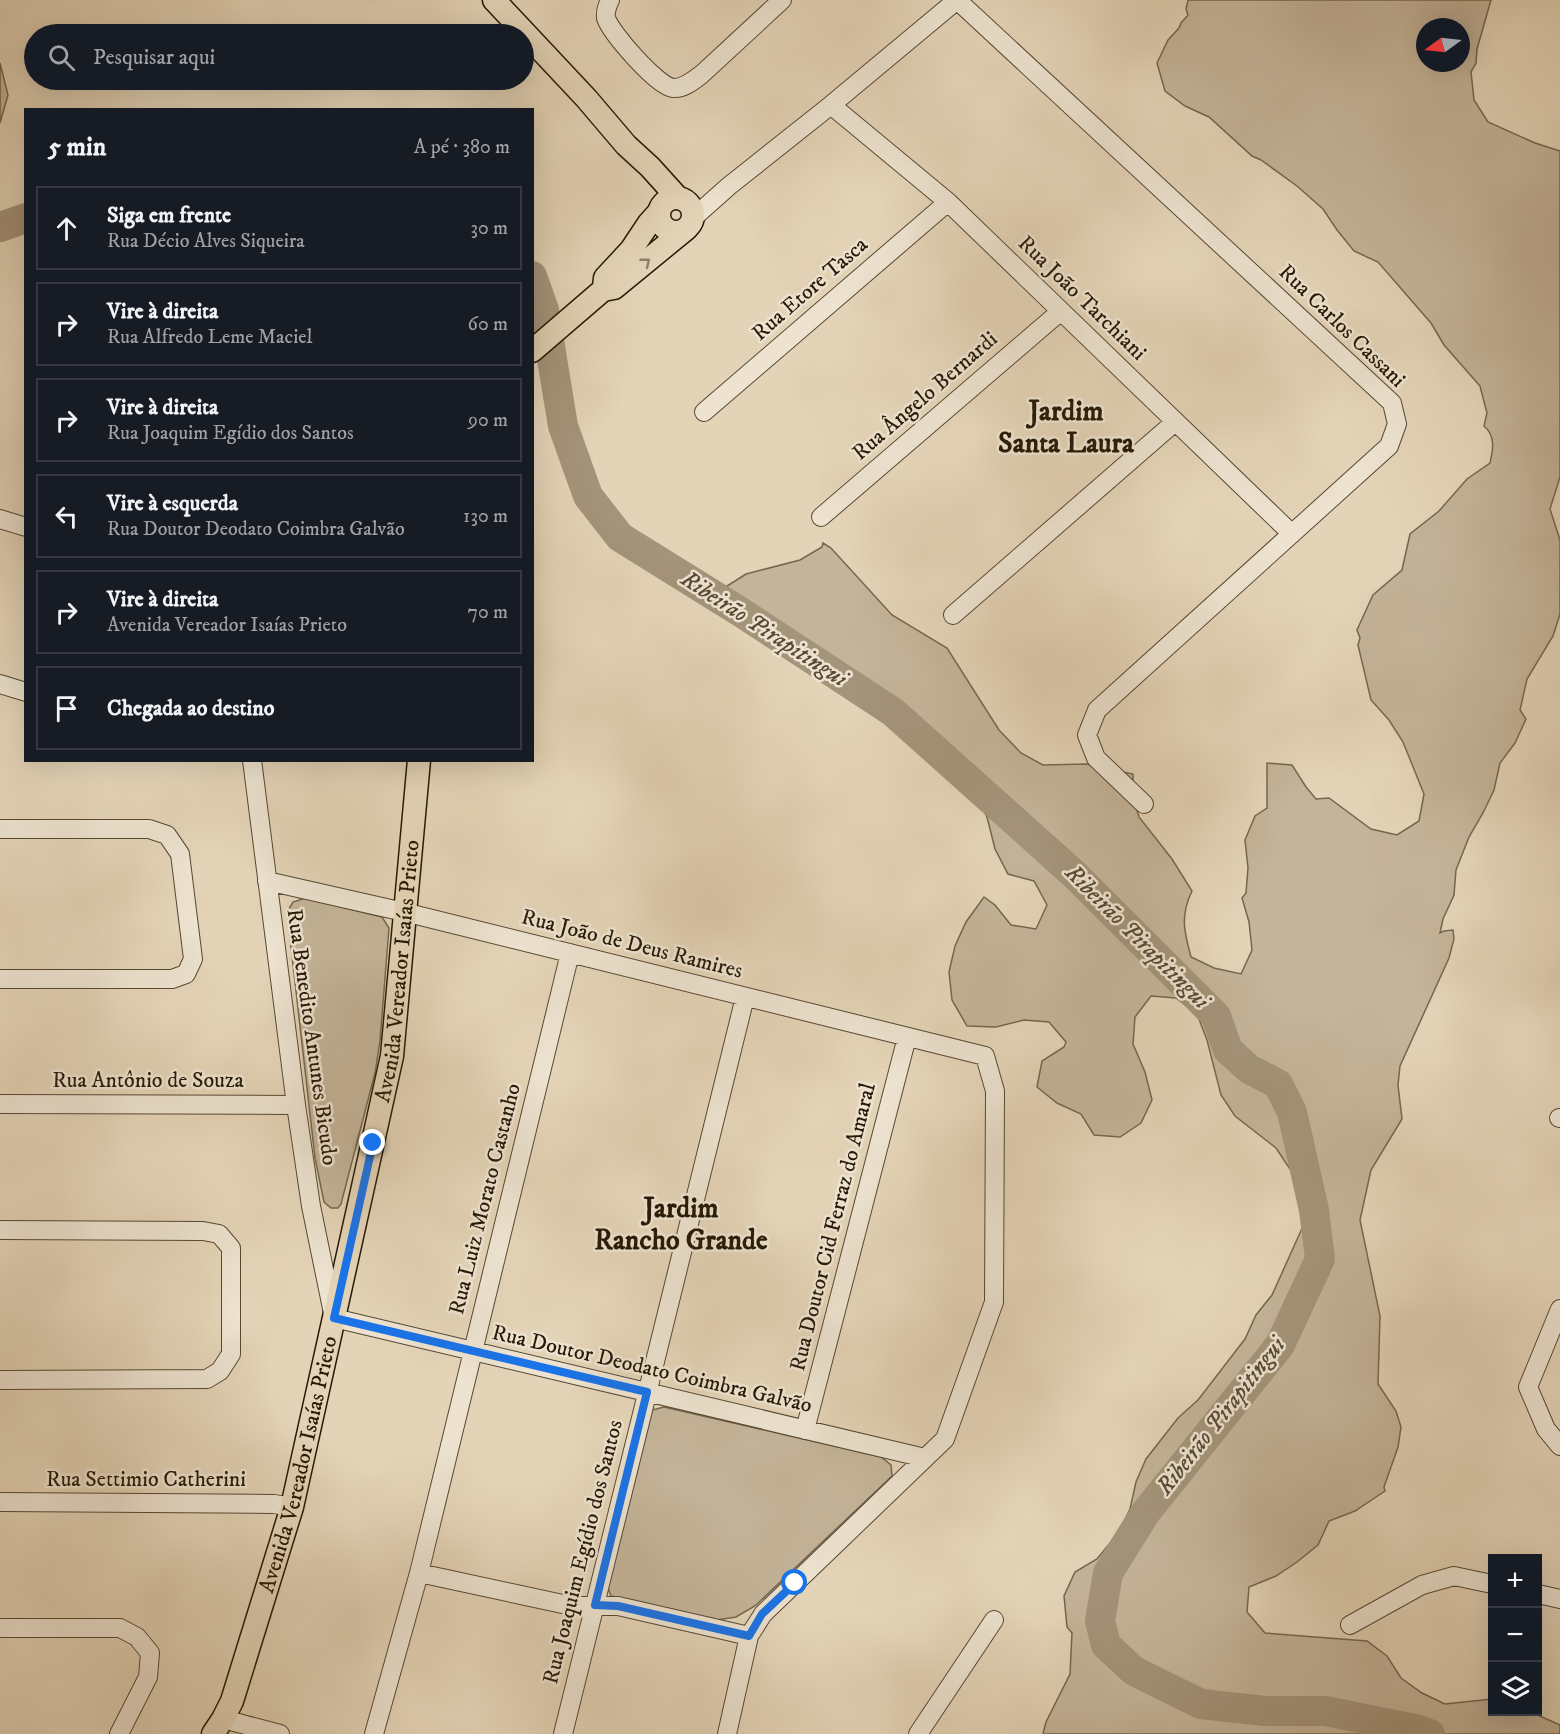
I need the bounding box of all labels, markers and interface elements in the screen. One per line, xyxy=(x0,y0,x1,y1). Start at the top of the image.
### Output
north arrow xyxy=(1416,18,1470,72)
search box xyxy=(24,24,534,90)
icon: search xyxy=(45,41,78,74)
text: Pesquisar aqui xyxy=(93,44,215,71)
text: 5 min xyxy=(48,131,106,164)
text: A pé · 380 m xyxy=(414,135,510,160)
text: Siga em frente xyxy=(107,202,231,229)
icon: ahead xyxy=(50,212,83,245)
text: 30 m xyxy=(470,216,508,241)
text: Rua Décio Alves Siqueira xyxy=(107,229,305,254)
street label: Rua João Tarchiani xyxy=(1012,230,1152,366)
street label: Rua Etore Tasca xyxy=(747,231,874,347)
one-way arrow xyxy=(639,258,650,269)
street label: Rua Carlos Cassani xyxy=(1273,259,1411,393)
text: Vire à direita xyxy=(107,298,218,325)
icon: right xyxy=(50,308,83,341)
text: 60 m xyxy=(468,312,508,337)
text: Rua Alfredo Leme Maciel xyxy=(107,325,313,350)
street label: Rua Ângelo Bernardi xyxy=(846,325,1003,466)
text: Vire à direita xyxy=(107,394,218,421)
district label: Jardim Santa Laura xyxy=(998,394,1135,461)
icon: right xyxy=(50,404,83,437)
text: 90 m xyxy=(468,408,508,433)
text: Rua Joaquim Egídio dos Santos xyxy=(107,421,354,446)
text: Vire à esquerda xyxy=(107,490,238,517)
icon: left xyxy=(50,500,83,533)
text: 130 m xyxy=(463,504,508,529)
text: Rua Doutor Deodato Coimbra Galvão xyxy=(107,517,405,542)
water label: Ribeirão Pirapitingui xyxy=(674,563,854,695)
text: Vire à direita xyxy=(107,586,218,613)
icon: right xyxy=(50,596,83,629)
text: 70 m xyxy=(467,600,508,625)
text: Avenida Vereador Isaías Prieto xyxy=(107,613,347,638)
icon: arrive xyxy=(50,692,83,725)
text: Chegada ao destino xyxy=(107,695,274,722)
street label: Avenida Vereador Isaías Prieto xyxy=(369,839,425,1105)
water label: Ribeirão Pirapitingui xyxy=(1058,858,1217,1017)
street label: Rua João de Deus Ramires xyxy=(519,903,745,985)
street label: Rua Benedito Antunes Bicudo xyxy=(281,907,343,1167)
street label: Rua Antônio de Souza xyxy=(52,1067,244,1094)
street label: Rua Doutor Cid Ferraz do Amaral xyxy=(784,1080,882,1374)
street label: Rua Luiz Morato Castanho xyxy=(443,1081,527,1317)
route end xyxy=(359,1129,385,1155)
district label: Jardim Rancho Grande xyxy=(594,1191,768,1258)
street label: Rua Doutor Deodato Coimbra Galvão xyxy=(489,1319,815,1419)
water label: Ribeirão Pirapitingui xyxy=(1149,1330,1293,1502)
street label: Avenida Vereador Isaías Prieto xyxy=(253,1333,343,1596)
street label: Rua Joaquim Egídio dos Santos xyxy=(537,1417,629,1687)
street label: Rua Settimio Catherini xyxy=(46,1466,246,1493)
map controls xyxy=(1488,1554,1542,1716)
button: + xyxy=(1488,1554,1542,1608)
route start xyxy=(781,1569,807,1595)
button: − xyxy=(1488,1608,1542,1662)
button: layers xyxy=(1488,1662,1542,1716)

